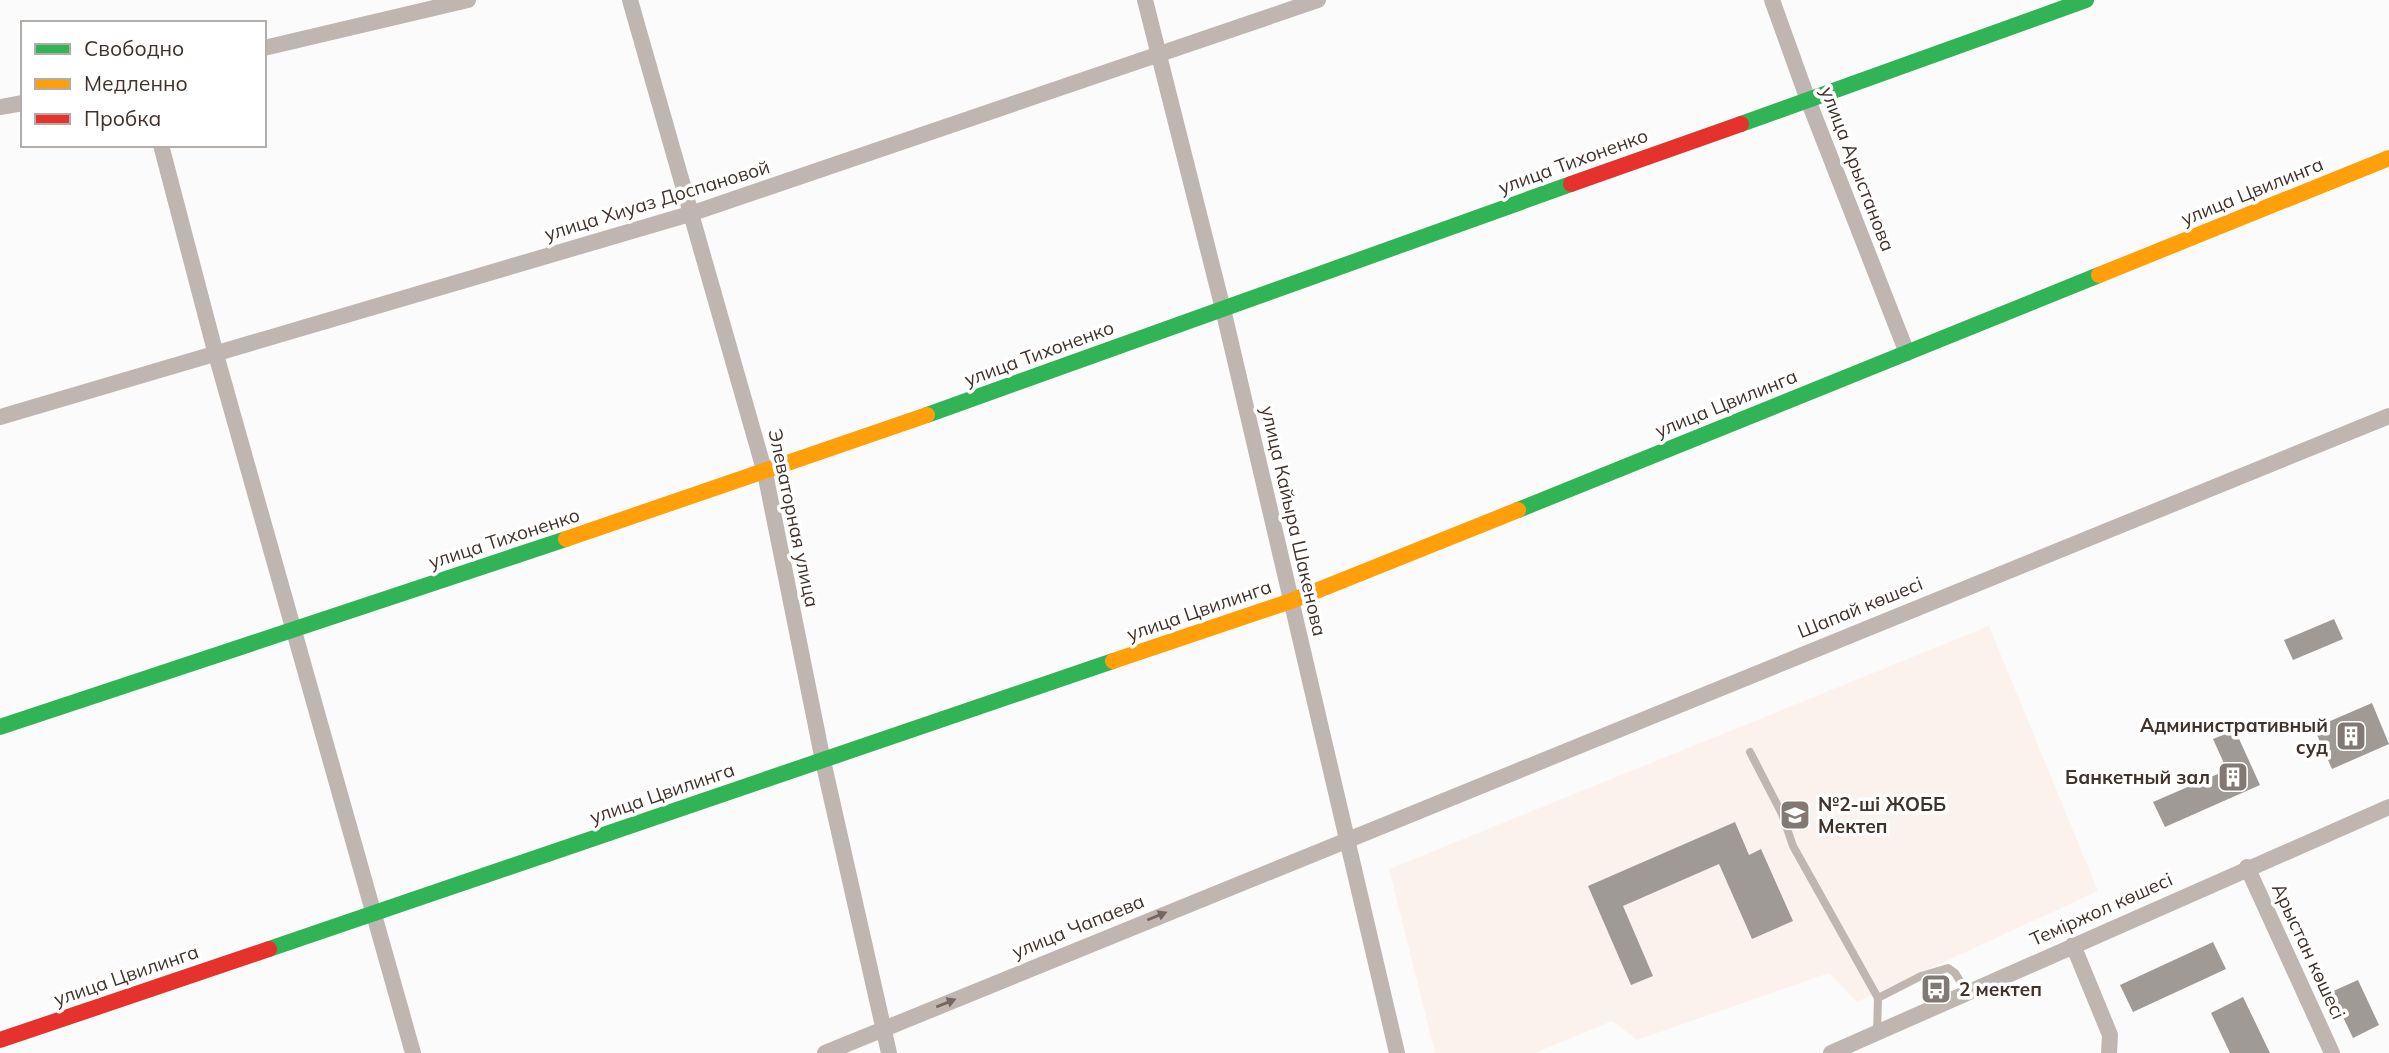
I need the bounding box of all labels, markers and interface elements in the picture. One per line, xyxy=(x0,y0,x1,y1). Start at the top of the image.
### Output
legend xyxy=(21,21,266,147)
text: Свободно xyxy=(84,35,184,61)
text: Медленно xyxy=(84,70,188,96)
street label: улица Арыстанова xyxy=(1816,83,1900,255)
text: Пробка xyxy=(84,105,161,131)
street label: улица Тихоненко xyxy=(1495,123,1651,199)
street label: улица Цвилинга xyxy=(2177,152,2327,230)
street label: улица Хиуаз Доспановой xyxy=(541,154,773,246)
street label: улица Тихоненко xyxy=(961,315,1117,391)
street label: улица Цвилинга xyxy=(1651,364,1801,442)
street label: улица Кайыра Шакенова xyxy=(1256,404,1332,638)
street label: Элеваторная улица xyxy=(763,427,825,609)
street label: улица Тихоненко xyxy=(425,502,583,574)
street label: Шапай көшесі xyxy=(1794,571,1926,643)
street label: улица Цвилинга xyxy=(1124,574,1274,646)
place label: Административный суд xyxy=(2140,713,2328,759)
building icon: Административный суд xyxy=(2334,719,2368,753)
street label: улица Цвилинга xyxy=(587,757,737,829)
building icon: Банкетный зал xyxy=(2216,760,2250,794)
place label: Банкетный зал xyxy=(2065,765,2210,789)
place label: №2-ші ЖОББ Мектеп xyxy=(1818,792,1946,838)
school or university icon: №2-ші ЖОББ Мектеп xyxy=(1778,798,1812,832)
street label: Теміржол көшесі xyxy=(2026,867,2176,951)
street label: Арыстан көшесі xyxy=(2267,879,2351,1023)
street label: улица Чапаева xyxy=(1008,889,1148,963)
one-way arrow xyxy=(1146,911,1167,922)
street label: улица Цвилинга xyxy=(51,939,201,1011)
bus stop icon: 2 мектеп xyxy=(1919,972,1953,1006)
place label: 2 мектеп xyxy=(1959,977,2042,1001)
one-way arrow xyxy=(936,997,957,1008)

